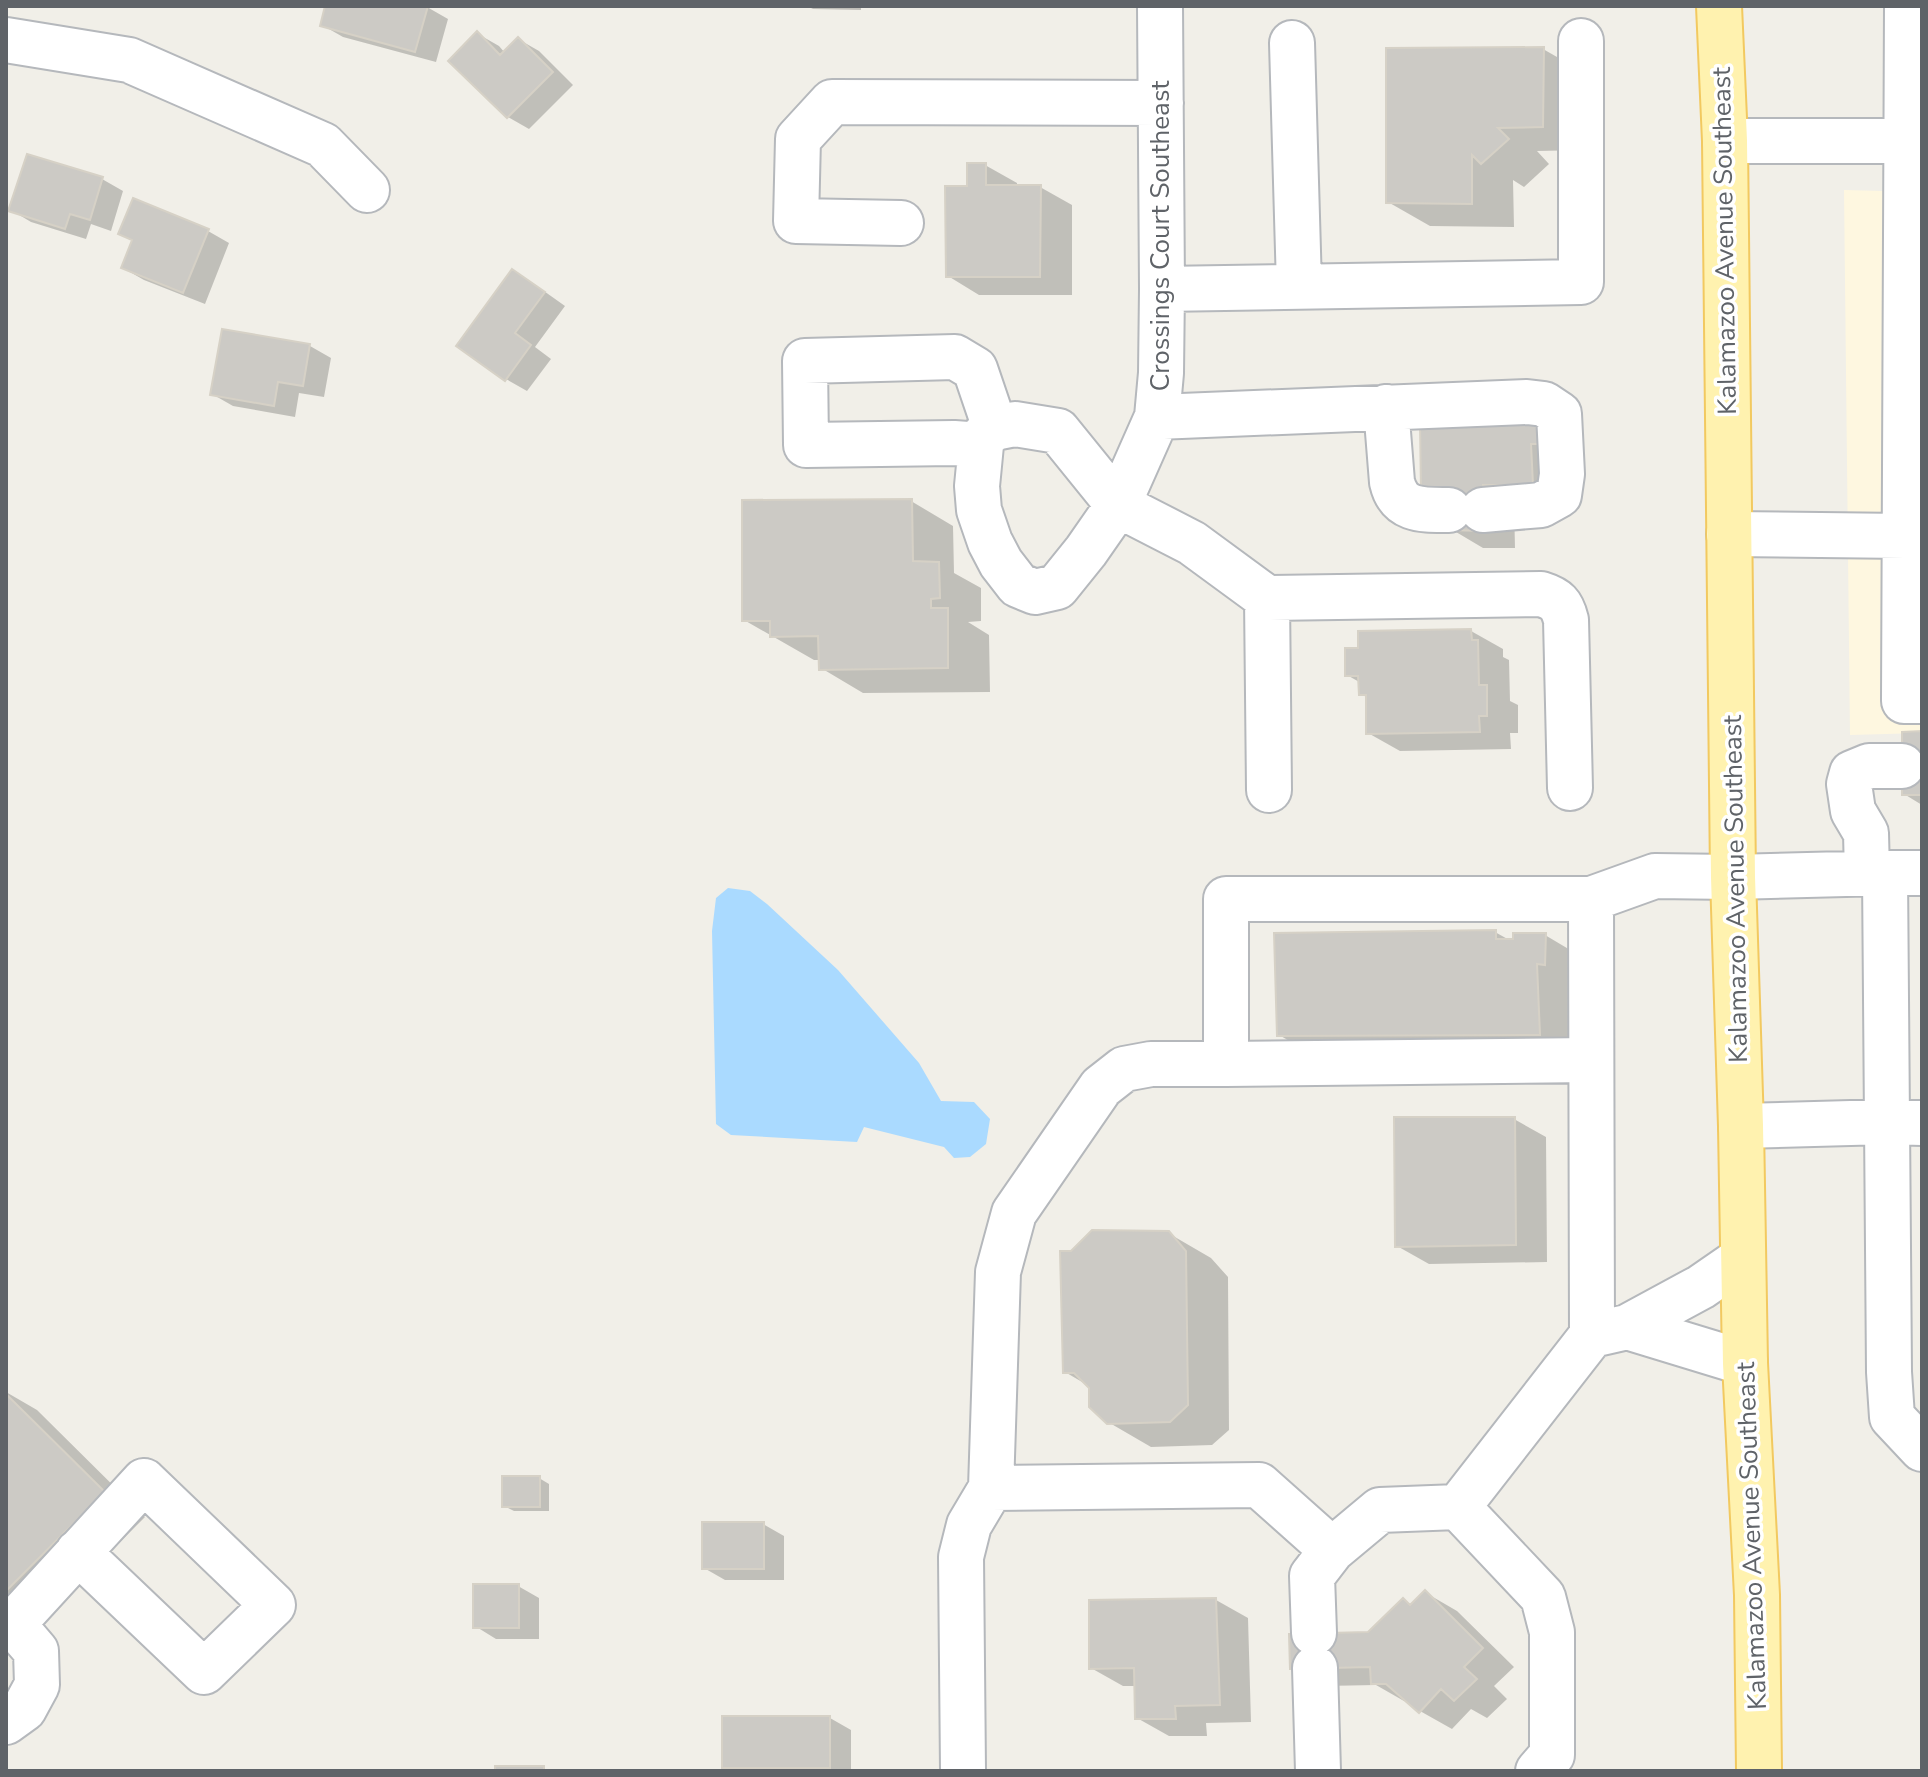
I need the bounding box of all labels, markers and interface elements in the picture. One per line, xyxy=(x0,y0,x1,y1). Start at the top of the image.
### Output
street label: Kalamazoo Avenue Southeast xyxy=(1704,66,1745,415)
street label: Crossings Court Southeast xyxy=(1143,80,1178,391)
street label: Kalamazoo Avenue Southeast xyxy=(1715,714,1756,1063)
street label: Kalamazoo Avenue Southeast xyxy=(1728,1361,1775,1711)

